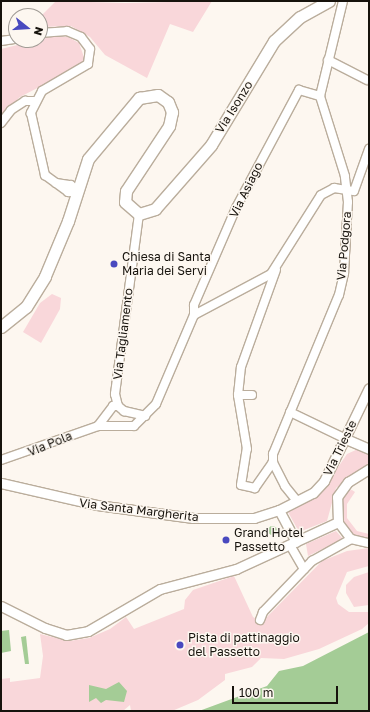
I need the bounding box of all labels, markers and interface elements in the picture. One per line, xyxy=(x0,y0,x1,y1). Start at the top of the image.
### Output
north arrow xyxy=(8,8,48,48)
text: N xyxy=(32,25,46,37)
street label: Via Isonzo xyxy=(212,78,256,136)
street label: Via Asiago xyxy=(226,160,266,220)
street label: Via Podgora xyxy=(334,211,354,281)
place label: Chiesa di Santa Maria dei Servi xyxy=(122,250,211,278)
marker: Chiesa di Santa Maria dei Servi xyxy=(109,259,119,269)
street label: Via Tagliamento xyxy=(110,287,136,381)
street label: Via Trieste xyxy=(320,418,360,478)
street label: Via Pola xyxy=(26,429,74,459)
street label: Via Santa Margherita xyxy=(78,496,200,524)
place label: Grand Hotel Passetto xyxy=(234,526,303,554)
marker: Grand Hotel Passetto xyxy=(221,535,231,545)
place label: Pista di pattinaggio del Passetto xyxy=(188,631,300,659)
marker: Pista di pattinaggio del Passetto xyxy=(175,640,185,650)
scale bar xyxy=(234,678,340,704)
text: 100 m xyxy=(239,685,273,700)

